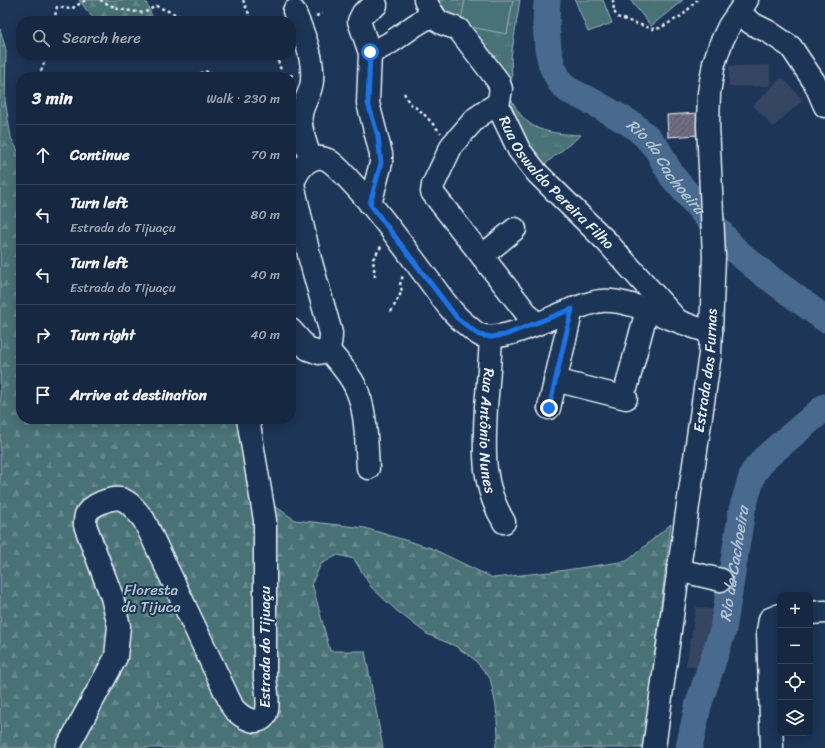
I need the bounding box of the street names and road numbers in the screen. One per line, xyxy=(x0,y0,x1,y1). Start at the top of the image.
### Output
street label: Rua Oswaldo Pereira Filho xyxy=(491,111,621,256)
street label: Estrada das Furnas xyxy=(686,307,725,434)
street label: Rua Antônio Nunes xyxy=(472,367,503,497)
street label: Estrada do Tijuaçu xyxy=(252,586,278,708)

